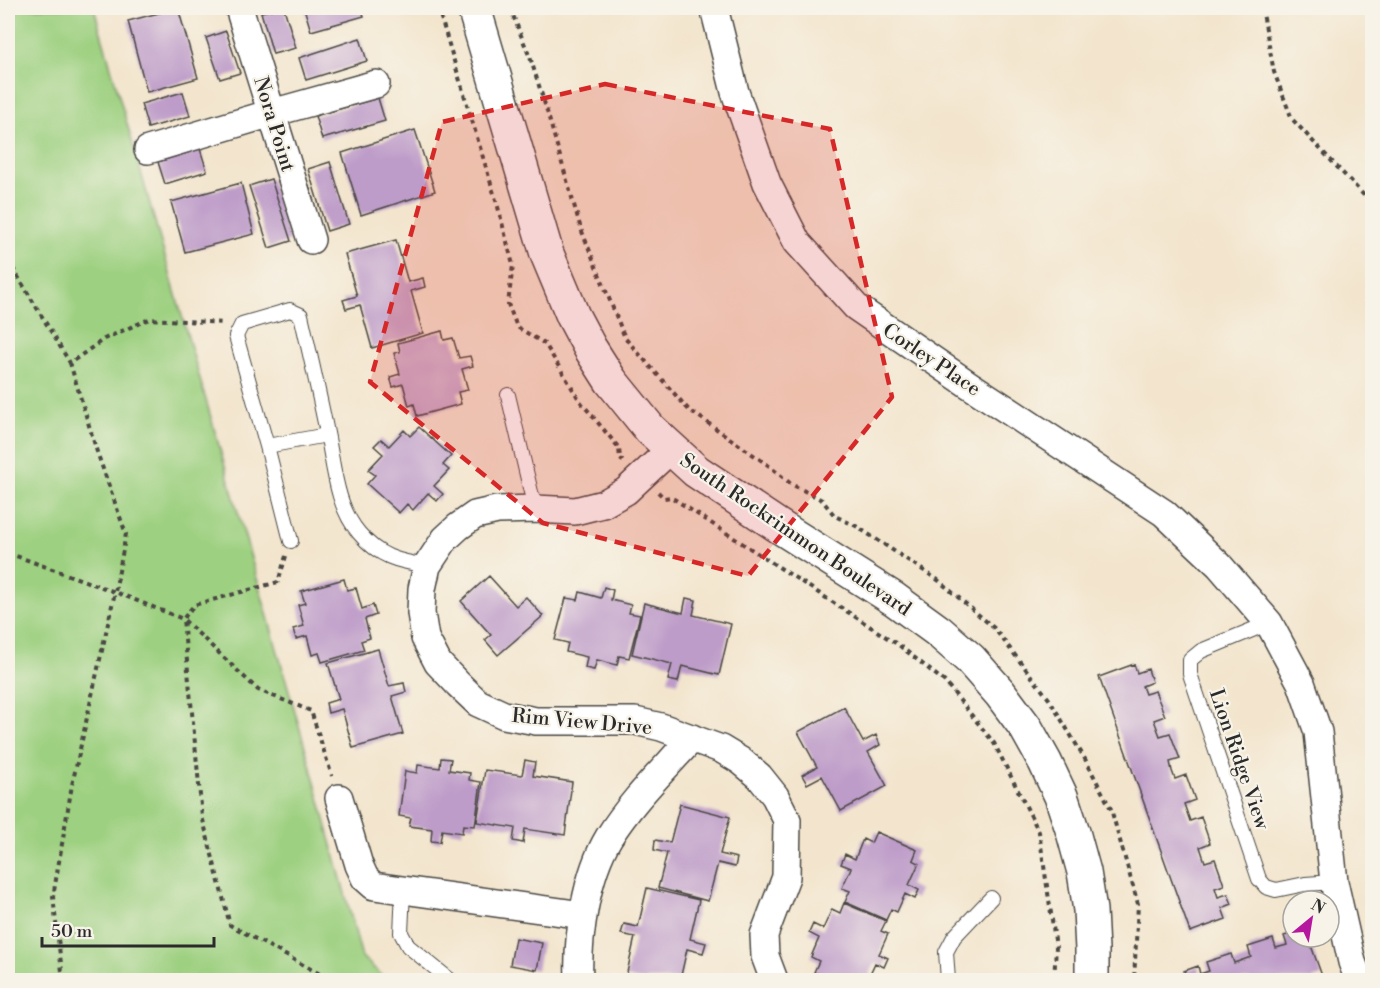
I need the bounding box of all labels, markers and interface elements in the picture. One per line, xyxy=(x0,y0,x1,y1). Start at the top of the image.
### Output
street label: Nora Point xyxy=(247,74,300,175)
street label: Corley Place xyxy=(877,318,985,402)
street label: South Rockrimmon Boulevard xyxy=(675,448,916,622)
street label: Lion Ridge View xyxy=(1203,686,1275,834)
street label: Rim View Drive xyxy=(511,704,653,741)
north arrow xyxy=(1281,889,1341,949)
text: N xyxy=(1308,895,1329,919)
scale bar xyxy=(42,910,214,948)
text: 50 m xyxy=(51,920,93,943)

